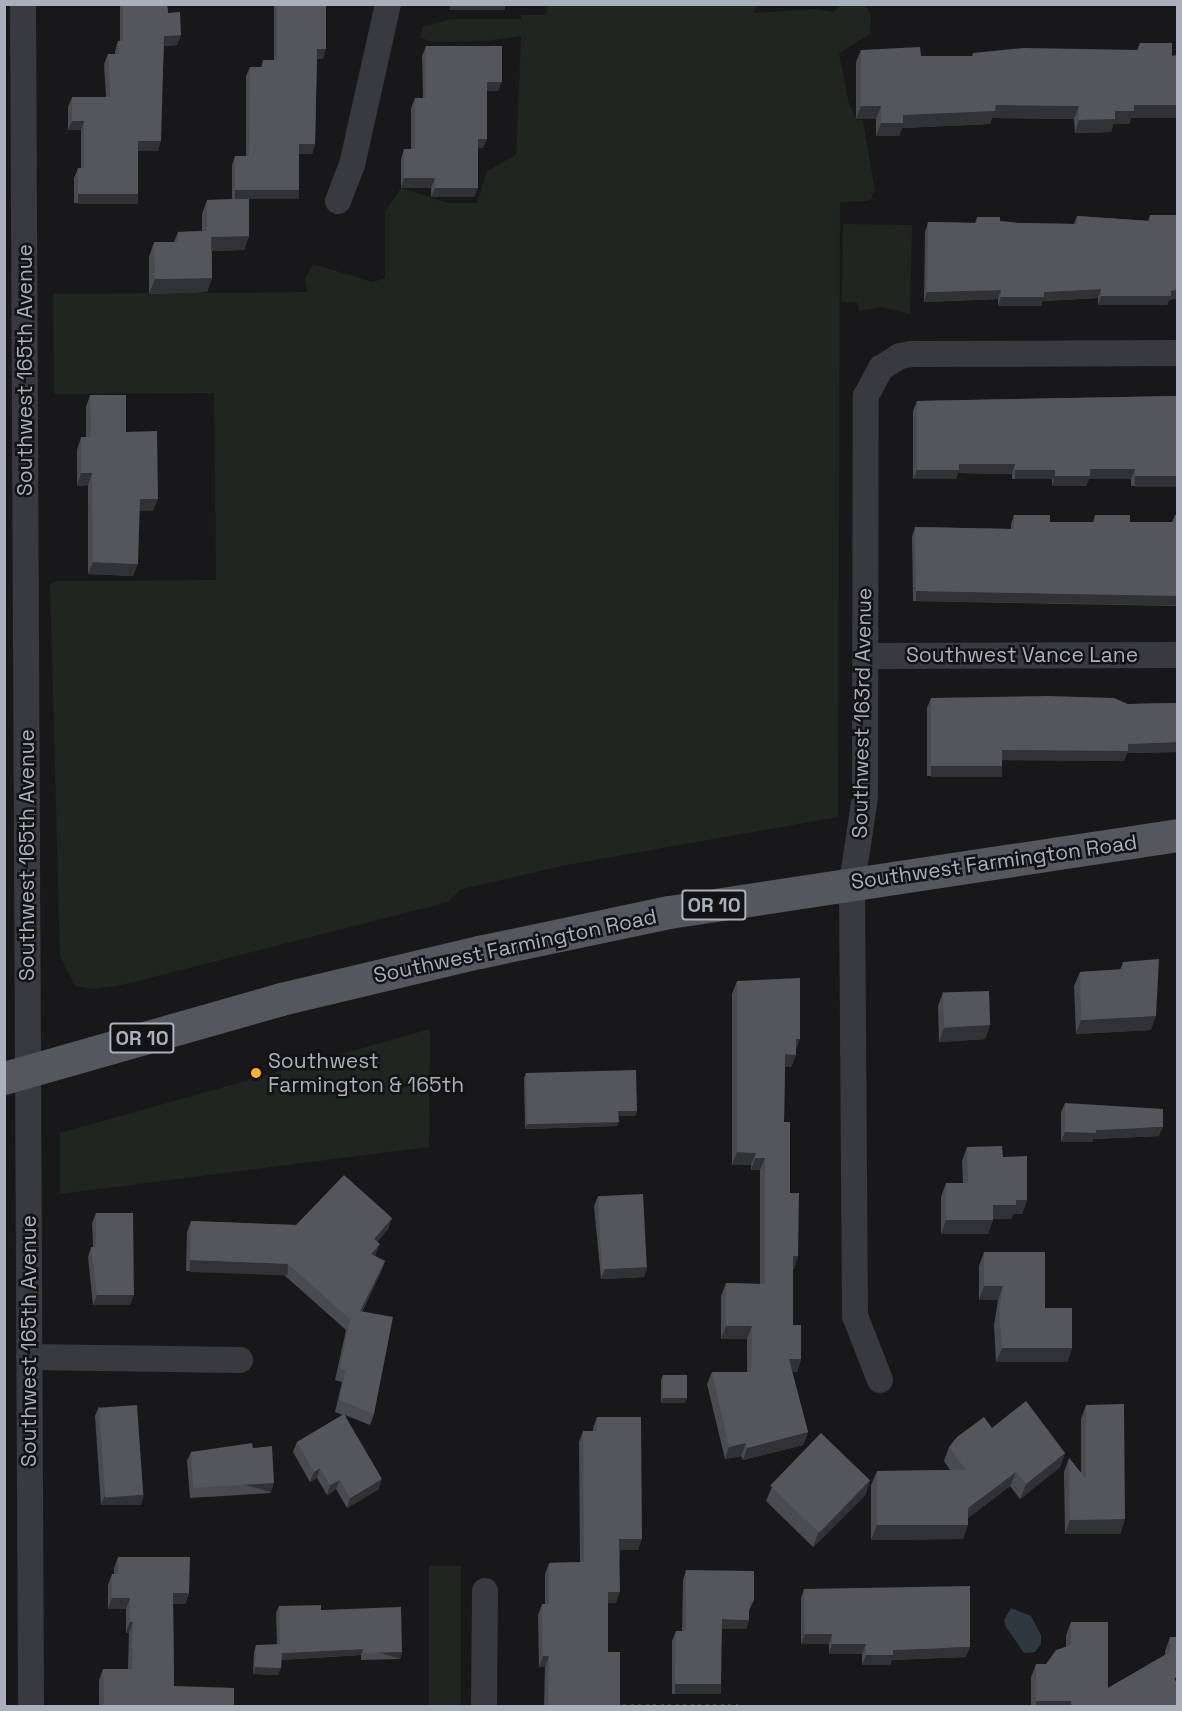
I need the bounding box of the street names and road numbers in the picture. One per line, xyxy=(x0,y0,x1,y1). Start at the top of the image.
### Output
street label: Southwest 165th Avenue xyxy=(12,244,38,496)
street label: Southwest 163rd Avenue xyxy=(847,587,877,839)
street label: Southwest Vance Lane xyxy=(906,642,1138,668)
street label: Southwest 165th Avenue xyxy=(14,729,40,981)
street label: Southwest Farmington Road xyxy=(849,829,1139,895)
road number: OR 10 xyxy=(681,888,747,922)
street label: Southwest Farmington Road xyxy=(371,904,659,988)
road number: OR 10 xyxy=(109,1021,175,1055)
street label: Southwest 165th Avenue xyxy=(16,1215,42,1467)

